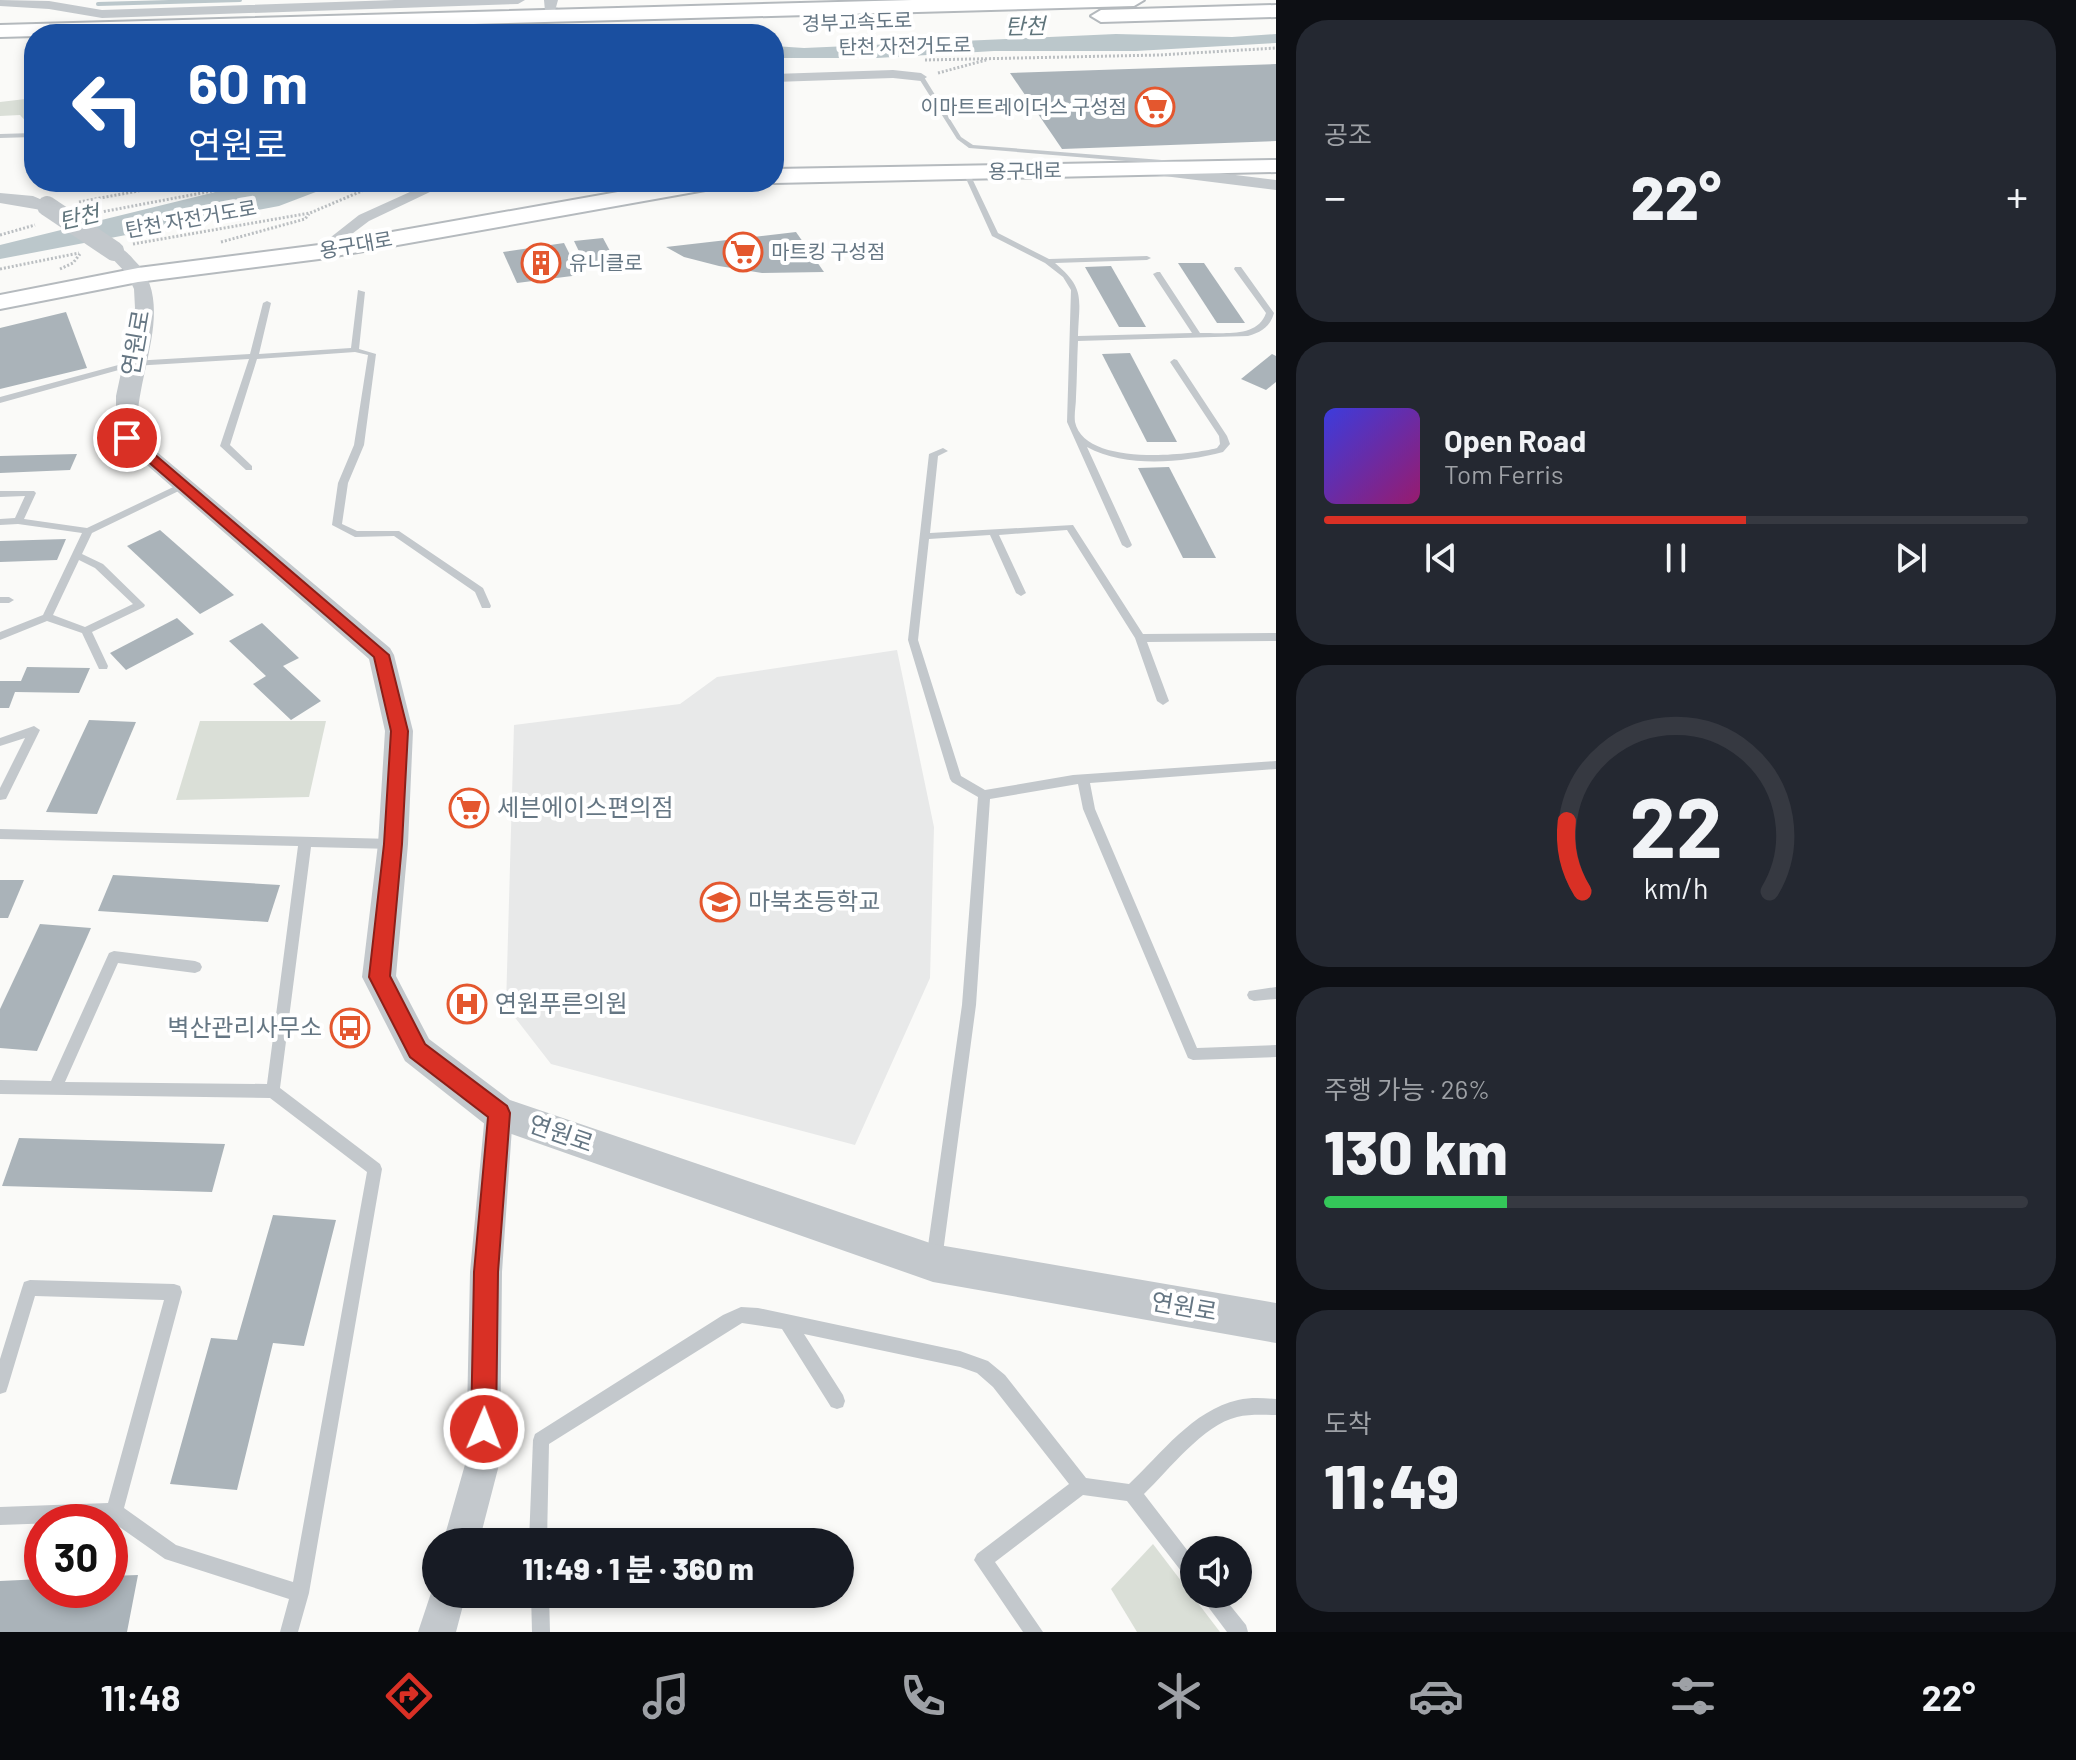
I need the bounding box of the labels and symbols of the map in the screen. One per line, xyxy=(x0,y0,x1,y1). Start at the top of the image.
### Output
street label: 경부고속도로 xyxy=(801,7,913,35)
water label: 탄천 xyxy=(1005,12,1048,38)
street label: 탄천 자전거도로 xyxy=(838,32,972,58)
supermarket icon: 이마트트레이더스 구성점 xyxy=(1134,86,1176,128)
place label: 이마트트레이더스 구성점 xyxy=(921,94,1127,118)
street label: 용구대로 xyxy=(988,157,1062,183)
street label: 탄천 자전거도로 xyxy=(123,195,258,241)
water label: 탄천 xyxy=(56,198,104,233)
street label: 용구대로 xyxy=(317,226,394,262)
supermarket icon: 마트킹 구성점 xyxy=(722,231,764,273)
place label: 마트킹 구성점 xyxy=(771,239,885,263)
building icon: 유니클로 xyxy=(520,242,562,284)
place label: 유니클로 xyxy=(569,250,643,274)
street label: 연원로 xyxy=(114,308,155,378)
pin xyxy=(93,404,161,472)
supermarket icon: 세븐에이스편의점 xyxy=(448,787,490,829)
place label: 세븐에이스편의점 xyxy=(497,792,674,821)
school or university icon: 마북초등학교 xyxy=(699,881,741,923)
place label: 마북초등학교 xyxy=(748,886,880,915)
hospital icon: 연원푸른의원 xyxy=(446,983,488,1025)
place label: 연원푸른의원 xyxy=(495,988,627,1017)
bus stop icon: 벽산관리사무소 xyxy=(329,1007,371,1049)
place label: 벽산관리사무소 xyxy=(167,1012,322,1041)
street label: 연원로 xyxy=(525,1108,598,1157)
street label: 연원로 xyxy=(1149,1285,1219,1326)
position arrow xyxy=(442,1387,526,1471)
speed limit sign: 30 xyxy=(24,1504,128,1608)

